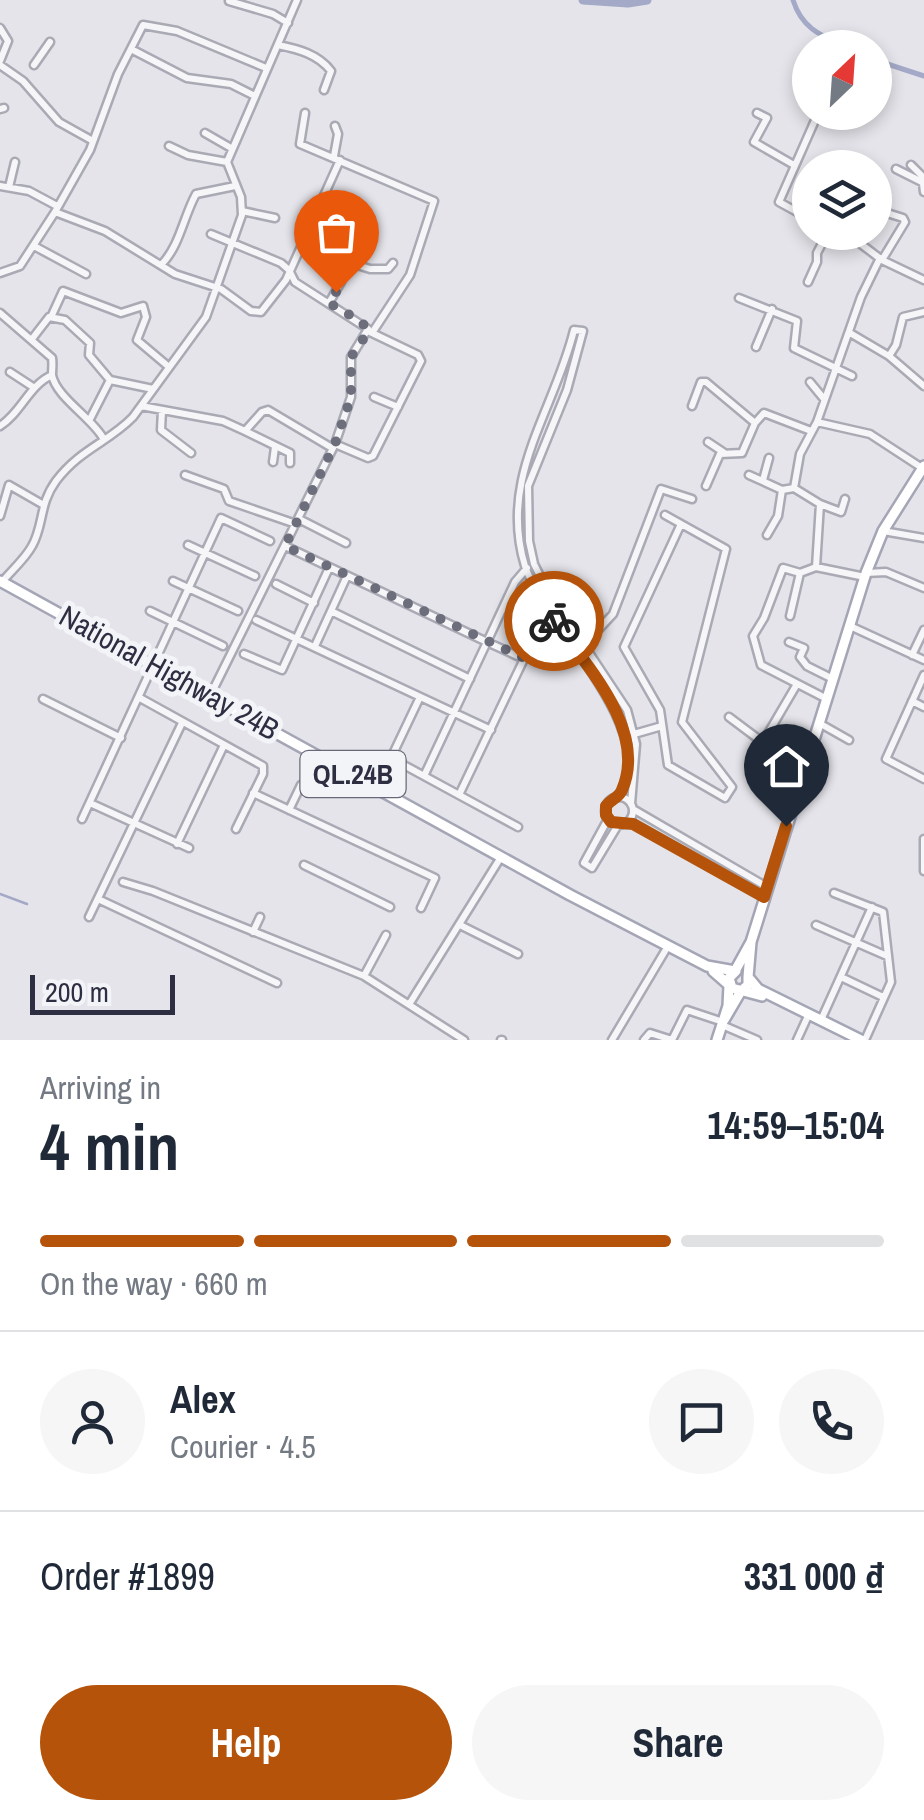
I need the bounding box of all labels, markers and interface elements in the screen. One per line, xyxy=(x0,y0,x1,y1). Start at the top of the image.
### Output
north arrow xyxy=(792,30,892,130)
map controls xyxy=(792,30,892,250)
button: layers xyxy=(792,150,892,250)
pin xyxy=(294,190,379,293)
icon: bag xyxy=(309,205,364,260)
courier xyxy=(504,571,604,671)
icon: bike xyxy=(527,594,582,649)
street label: National Highway 24B xyxy=(53,595,286,749)
pin xyxy=(744,724,829,827)
icon: home xyxy=(759,739,814,794)
road number: QL.24B xyxy=(300,751,406,797)
scale bar xyxy=(30,970,175,1014)
text: 200 m xyxy=(45,973,109,1011)
text: Arriving in xyxy=(40,1066,161,1109)
text: 14:59–15:04 xyxy=(707,1100,884,1151)
text: 4 min xyxy=(40,1103,179,1190)
text: On the way · 660 m xyxy=(40,1262,268,1305)
button: person xyxy=(40,1369,145,1474)
button: chat xyxy=(649,1369,754,1474)
button: phone xyxy=(779,1369,884,1474)
text: Alex xyxy=(170,1374,236,1425)
text: Courier · 4.5 xyxy=(170,1425,316,1468)
text: Order #1899 xyxy=(40,1551,215,1602)
text: 331 000 ₫ xyxy=(744,1551,884,1602)
button: Help xyxy=(40,1685,452,1800)
button: Share xyxy=(472,1685,884,1800)

